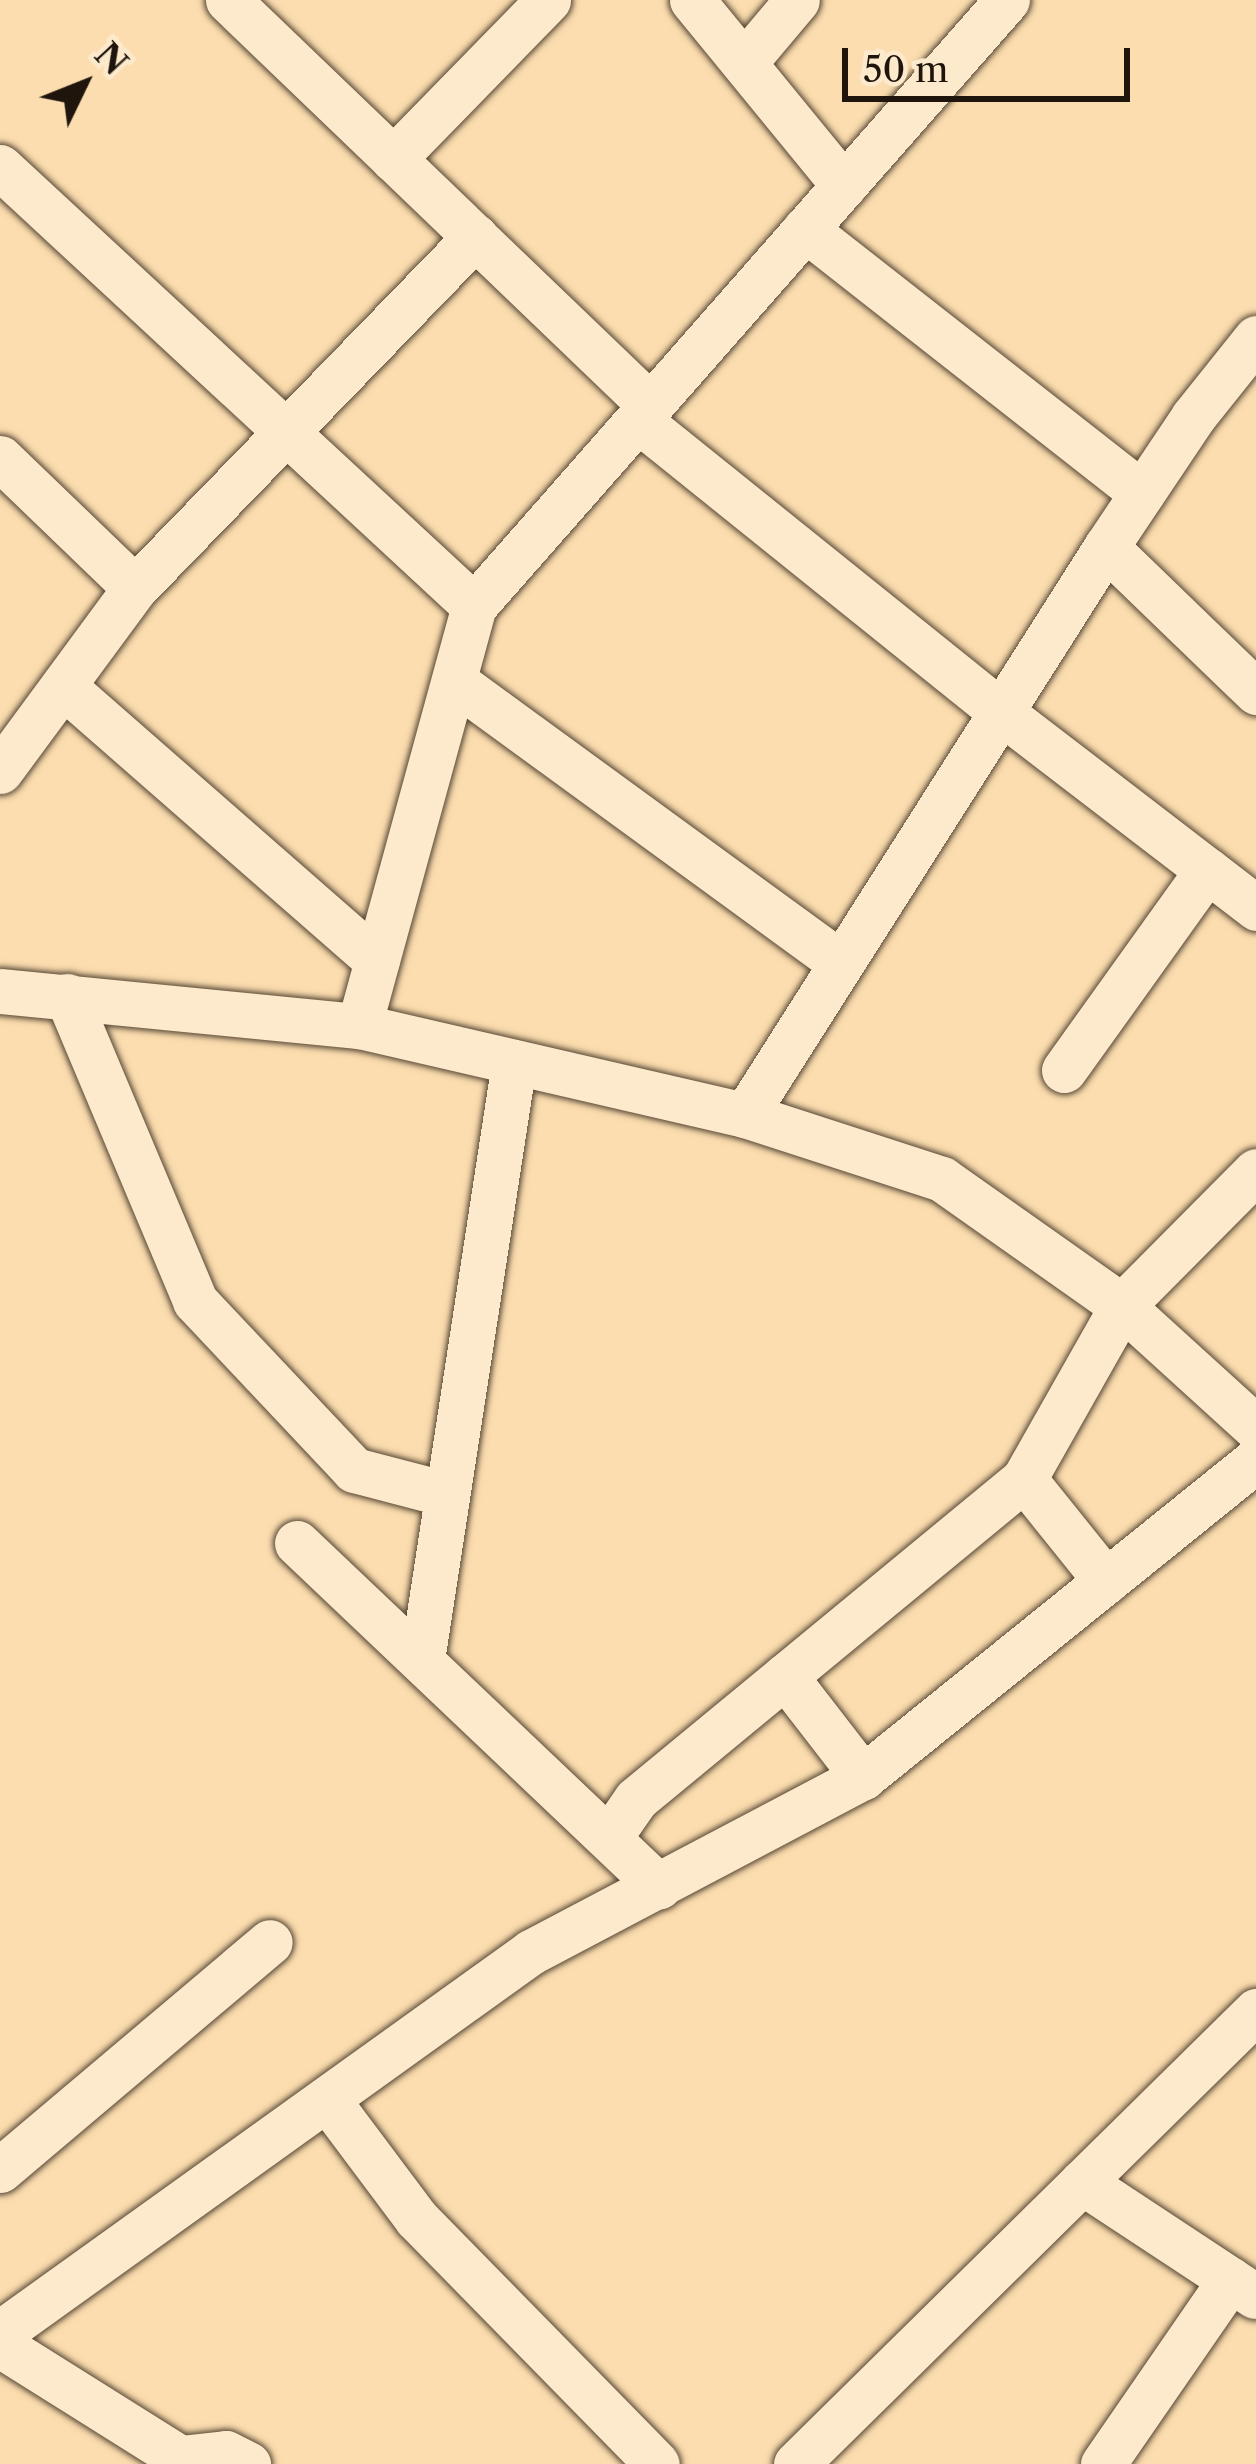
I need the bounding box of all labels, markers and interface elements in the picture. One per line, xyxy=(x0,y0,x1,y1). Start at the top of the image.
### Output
north arrow xyxy=(24,24,144,144)
scale bar xyxy=(848,24,1136,98)
text: N xyxy=(86,35,135,84)
text: 50 m xyxy=(863,47,948,91)

